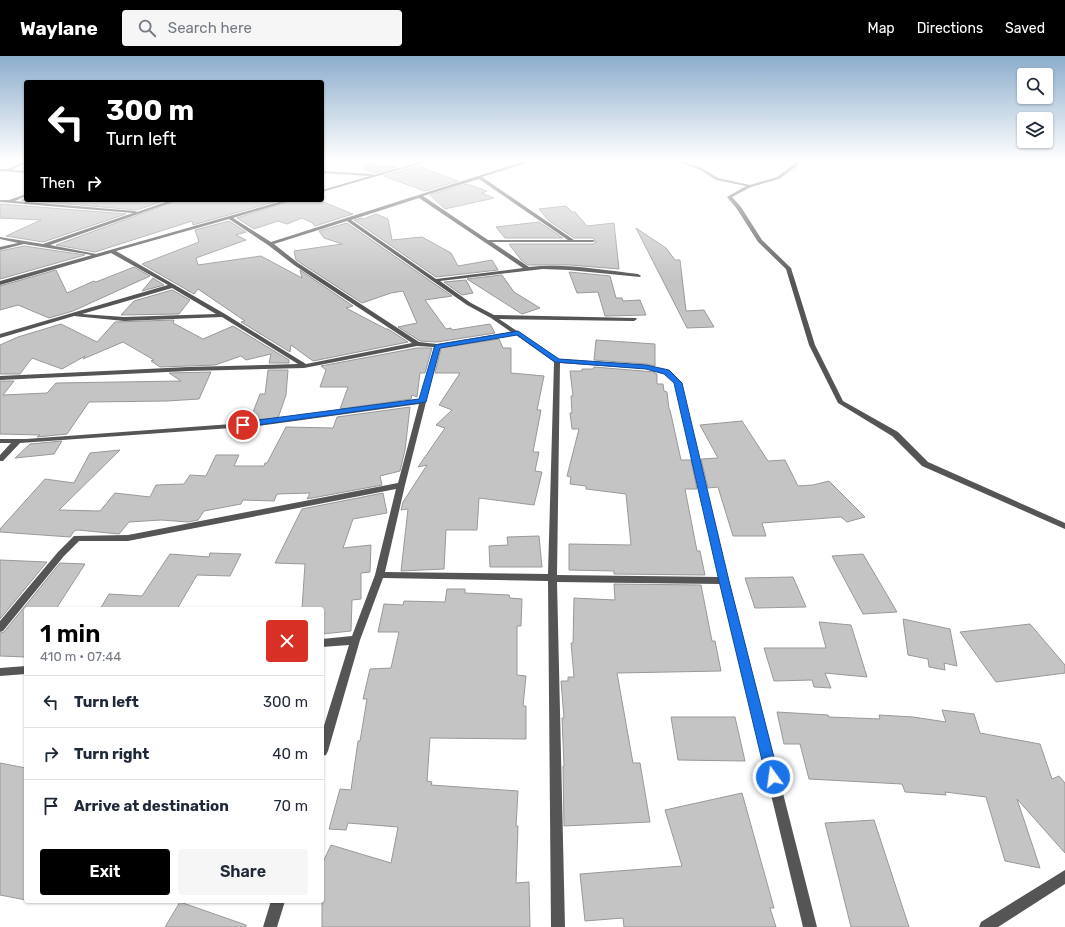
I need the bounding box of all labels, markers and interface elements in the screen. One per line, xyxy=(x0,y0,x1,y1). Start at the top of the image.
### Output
search box xyxy=(122,10,402,46)
text: Waylane xyxy=(20,17,98,40)
icon: search xyxy=(136,17,158,39)
text: Search here xyxy=(168,19,252,37)
text: Map xyxy=(868,20,895,37)
text: Directions xyxy=(917,20,983,37)
text: Saved xyxy=(1005,20,1045,37)
map controls xyxy=(1017,68,1053,148)
button: search xyxy=(1017,68,1053,104)
text: 300 m xyxy=(106,94,194,127)
icon: left xyxy=(40,96,92,148)
button: layers xyxy=(1017,112,1053,148)
text: Turn left xyxy=(106,128,176,150)
icon: right xyxy=(83,172,105,194)
text: Then xyxy=(40,174,75,192)
pin xyxy=(226,408,260,442)
icon: arrive xyxy=(232,414,254,436)
text: 1 min xyxy=(40,620,100,648)
button: close xyxy=(266,620,308,662)
text: 410 m · 07:44 xyxy=(40,649,121,664)
icon: left xyxy=(40,691,62,713)
text: Turn left xyxy=(74,693,139,711)
text: 300 m xyxy=(263,693,308,711)
icon: right xyxy=(40,743,62,765)
text: Turn right xyxy=(74,745,149,763)
text: 40 m xyxy=(272,745,308,763)
position arrow xyxy=(752,756,794,798)
icon: arrive xyxy=(40,795,62,817)
text: Arrive at destination xyxy=(74,797,229,815)
text: 70 m xyxy=(274,797,308,815)
button: Exit xyxy=(40,849,170,895)
button: Share xyxy=(178,849,308,895)

